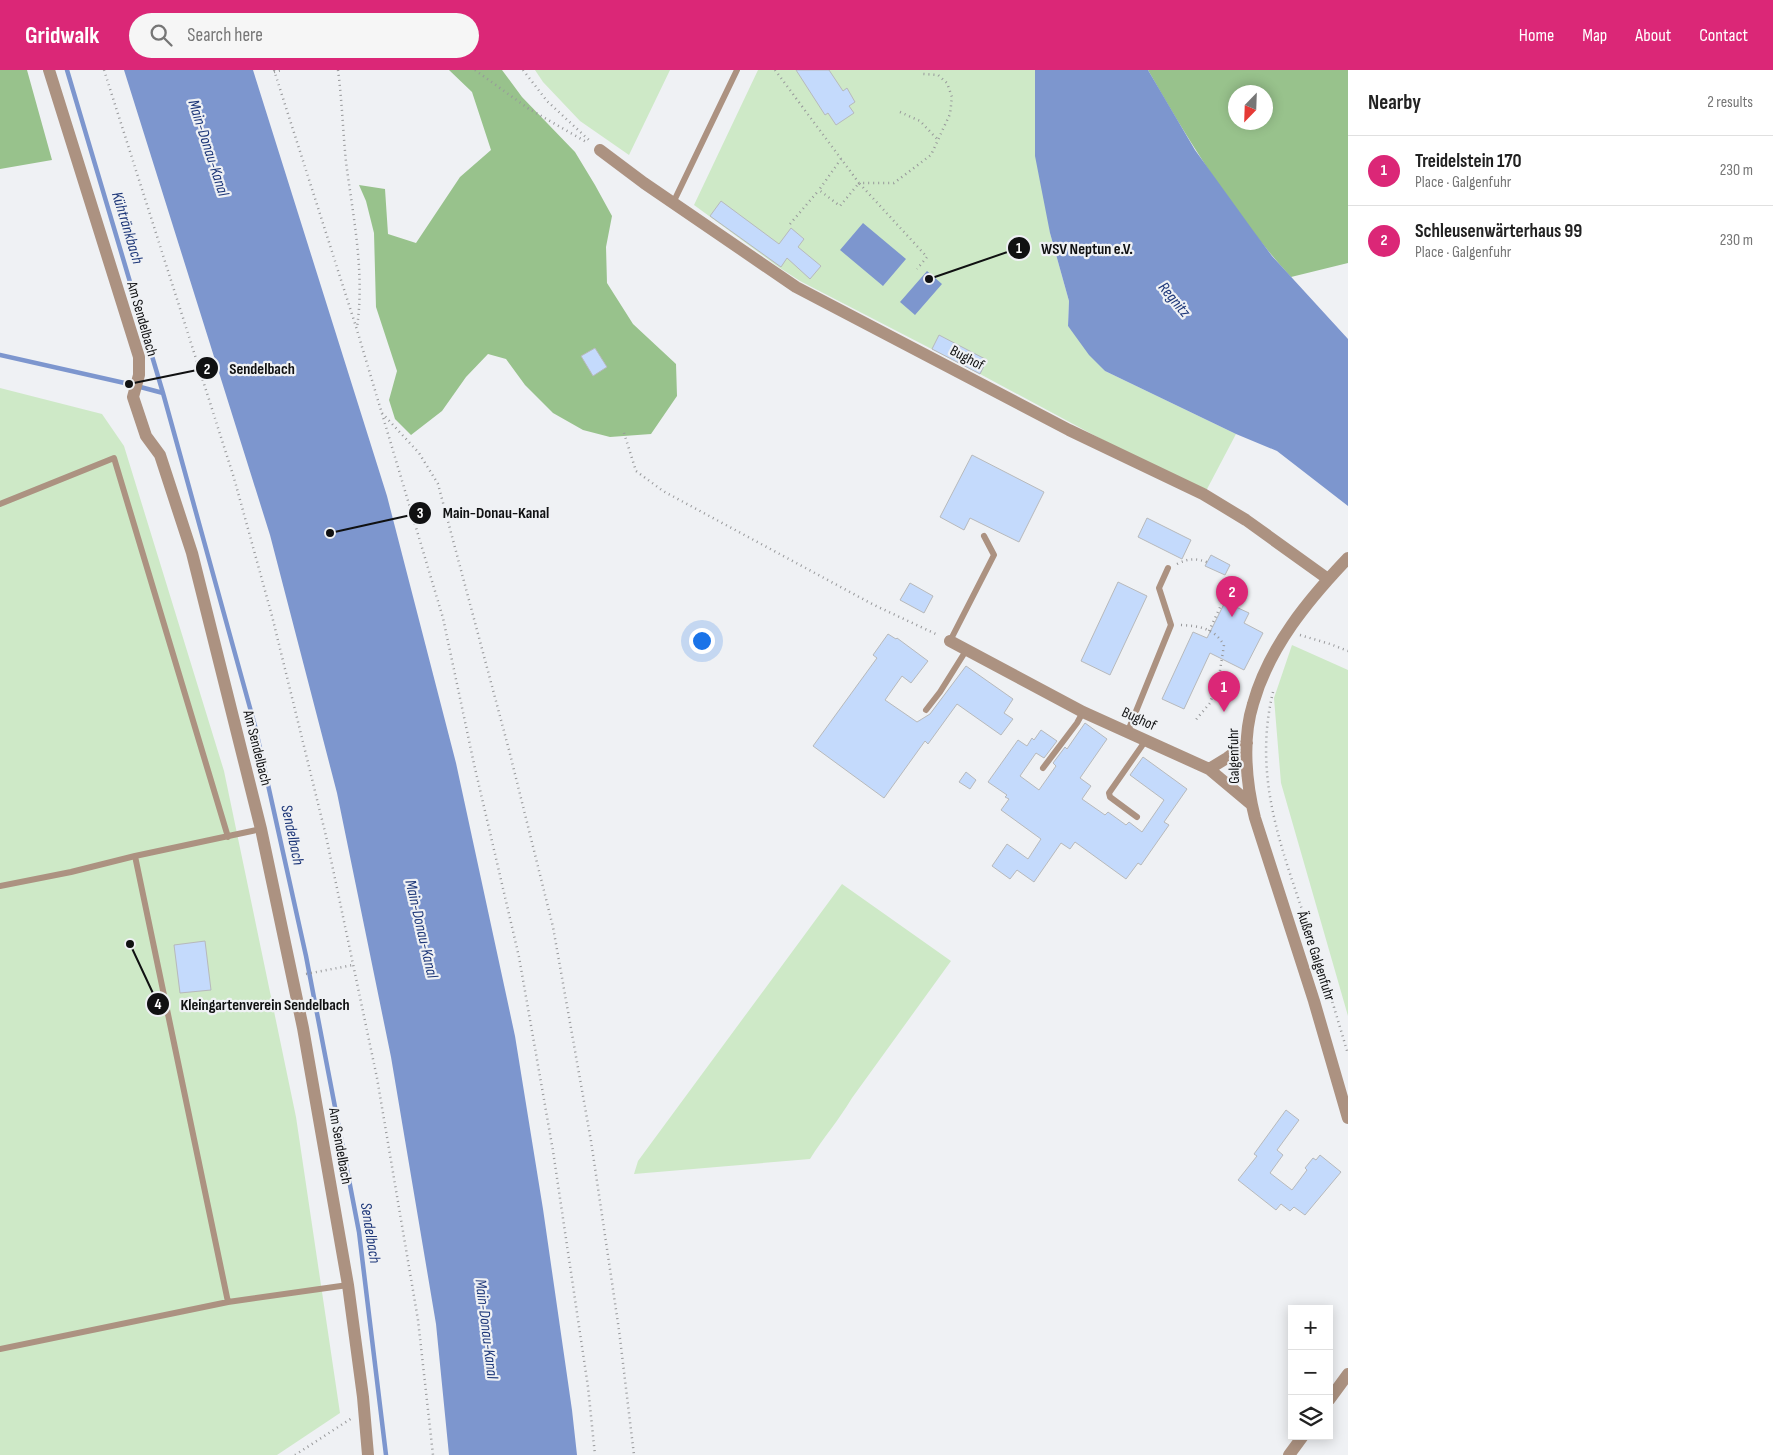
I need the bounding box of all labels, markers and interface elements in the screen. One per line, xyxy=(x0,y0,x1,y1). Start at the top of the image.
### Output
search box xyxy=(129,13,479,58)
text: Gridwalk xyxy=(25,21,99,50)
icon: search xyxy=(147,21,175,49)
text: Search here xyxy=(187,24,263,47)
text: Home xyxy=(1519,25,1554,46)
text: Map xyxy=(1582,25,1607,46)
text: About xyxy=(1635,25,1671,46)
text: Contact xyxy=(1699,25,1748,46)
north arrow xyxy=(1228,85,1273,130)
text: Nearby xyxy=(1368,90,1421,115)
text: 2 results xyxy=(1707,93,1753,112)
water label: Main-Donau-Kanal xyxy=(183,97,233,200)
text: Treidelstein 170 xyxy=(1415,150,1522,173)
text: 1 xyxy=(1381,161,1387,180)
text: 230 m xyxy=(1720,161,1753,180)
text: Place · Galgenfuhr xyxy=(1415,173,1511,192)
water label: Kühtränkbach xyxy=(107,190,147,267)
text: Schleusenwärterhaus 99 xyxy=(1415,220,1582,243)
text: 2 xyxy=(1380,231,1388,250)
text: 230 m xyxy=(1720,231,1753,250)
callout: WSV Neptun e.V. xyxy=(1006,233,1143,264)
text: 1 xyxy=(1016,239,1022,258)
text: WSV Neptun e.V. xyxy=(1041,240,1133,259)
text: Place · Galgenfuhr xyxy=(1415,243,1511,262)
street label: Am Sendelbach xyxy=(122,278,162,359)
water label: Regnitz xyxy=(1154,279,1195,322)
street label: Bughof xyxy=(947,341,988,375)
callout: Sendelbach xyxy=(194,353,305,384)
text: 2 xyxy=(204,360,210,379)
text: Sendelbach xyxy=(229,360,295,379)
callout: Main-Donau-Kanal xyxy=(408,497,559,528)
text: 3 xyxy=(417,504,424,523)
text: Main-Donau-Kanal xyxy=(443,504,549,523)
pin: 2 xyxy=(1216,576,1248,617)
your location xyxy=(689,628,715,654)
pin: 1 xyxy=(1208,671,1240,712)
street label: Bughof xyxy=(1119,703,1160,735)
street label: Am Sendelbach xyxy=(238,707,276,788)
street label: Galgenfuhr xyxy=(1224,727,1244,784)
water label: Sendelbach xyxy=(276,803,308,867)
water label: Main-Donau-Kanal xyxy=(400,878,442,981)
street label: Äußere Galgenfuhr xyxy=(1292,908,1340,1004)
callout: Kleingartenverein Sendelbach xyxy=(146,989,360,1020)
text: 4 xyxy=(155,995,162,1014)
text: Kleingartenverein Sendelbach xyxy=(180,996,350,1015)
street label: Am Sendelbach xyxy=(324,1105,356,1186)
water label: Sendelbach xyxy=(356,1201,384,1265)
water label: Main-Donau-Kanal xyxy=(470,1278,502,1381)
map controls xyxy=(1288,1305,1333,1440)
button: + xyxy=(1288,1305,1333,1350)
button: − xyxy=(1288,1350,1333,1395)
button: layers xyxy=(1288,1395,1333,1440)

